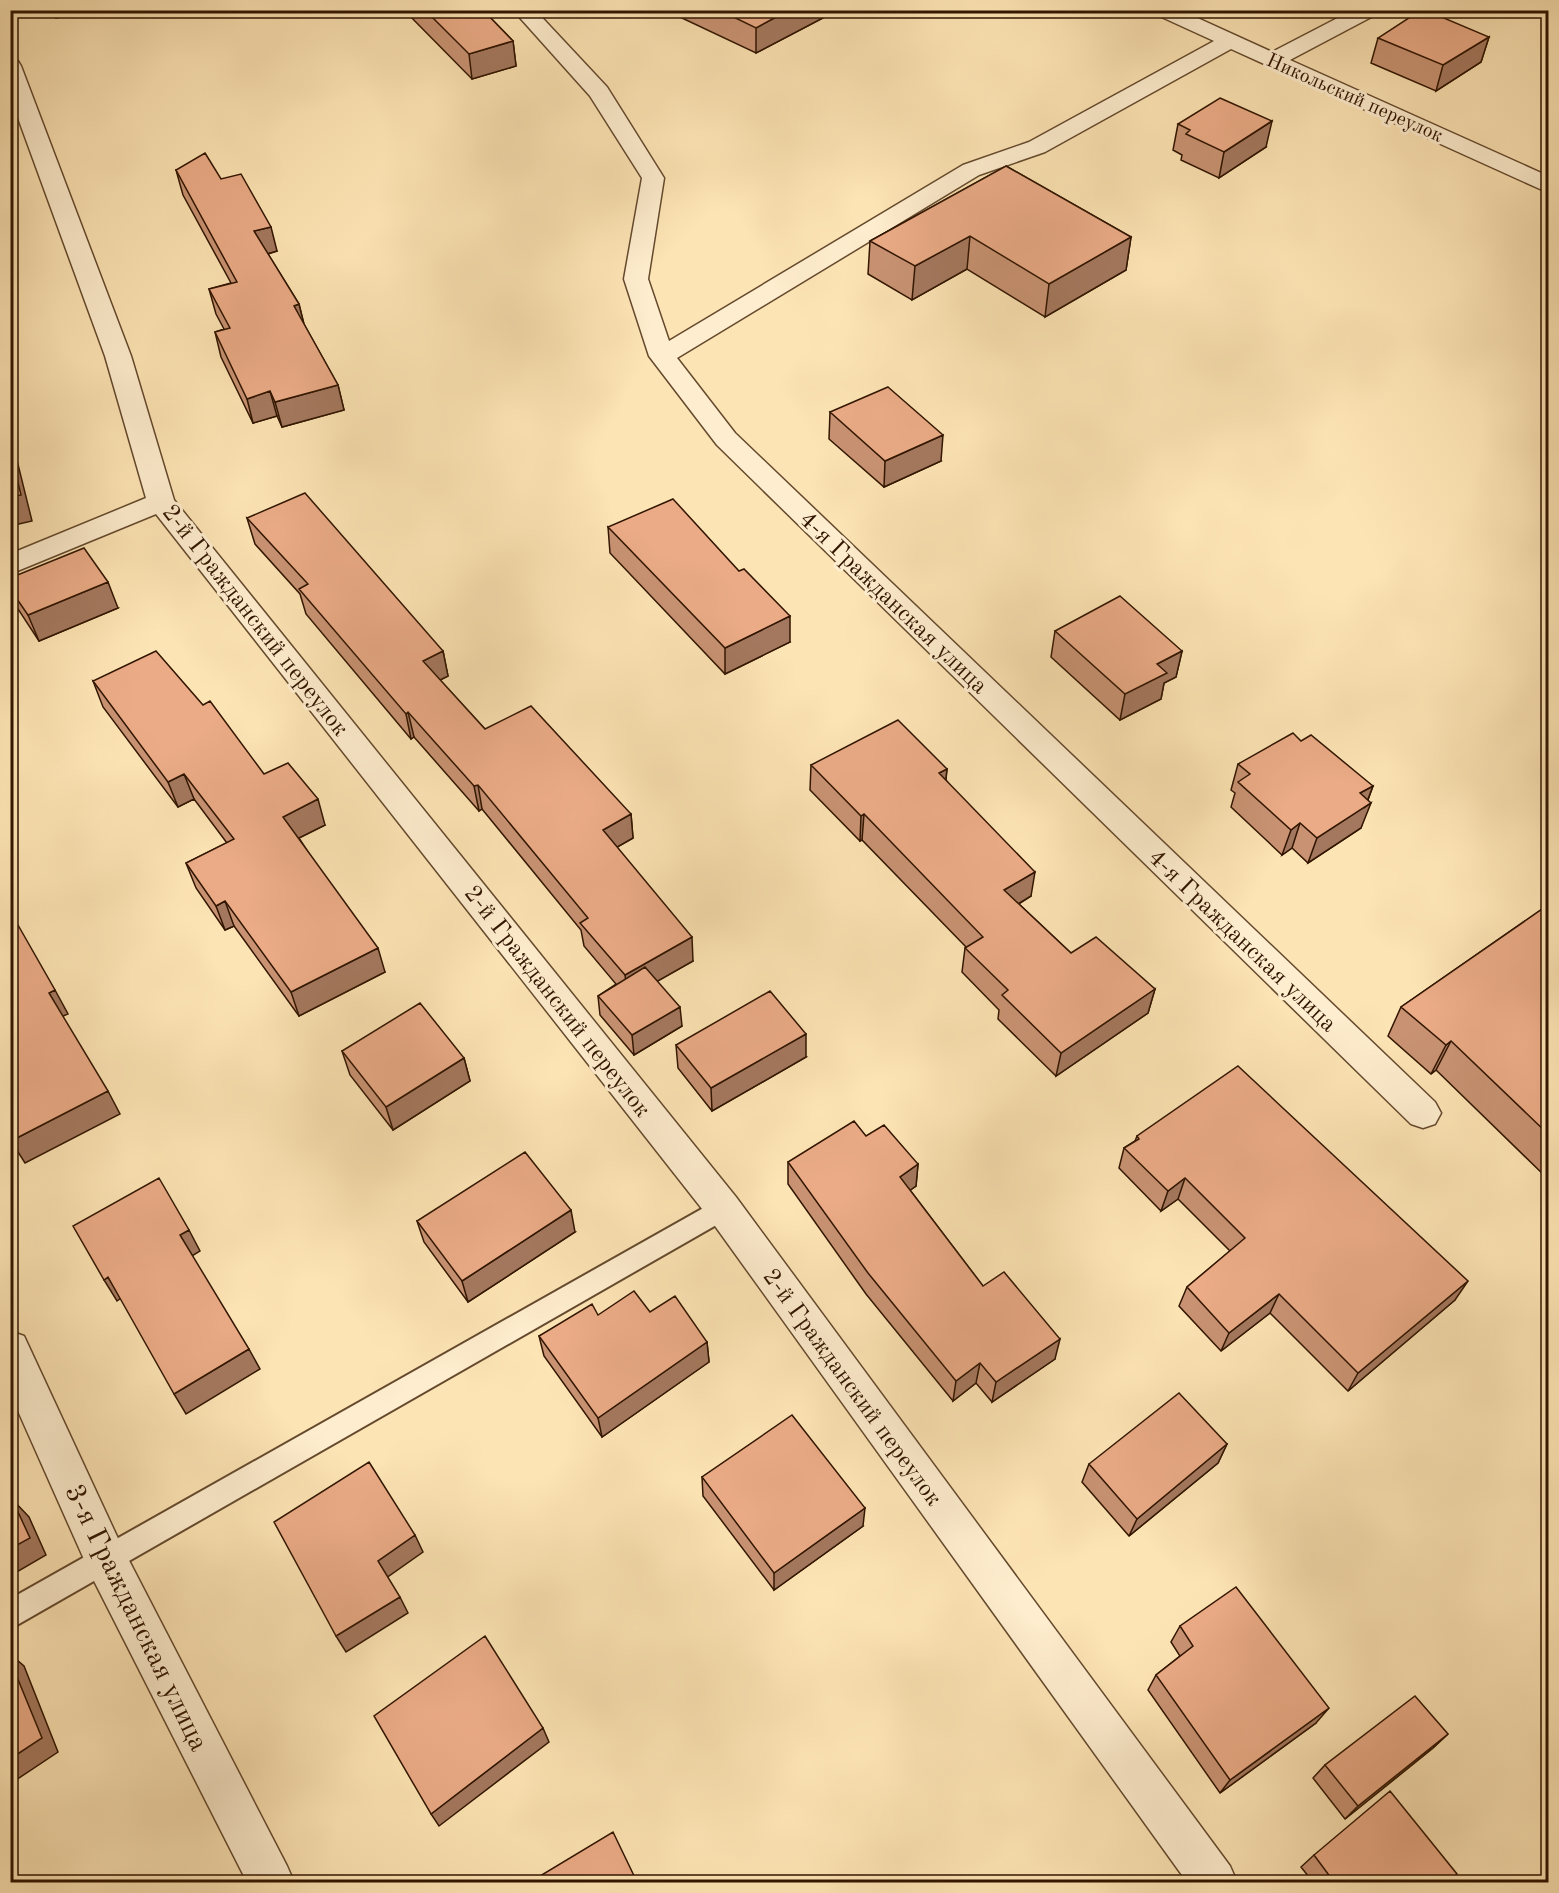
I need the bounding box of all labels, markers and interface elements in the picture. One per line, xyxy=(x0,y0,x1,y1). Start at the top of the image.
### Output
street label: Никольский переулок xyxy=(1263,51,1445,147)
street label: 2-й Гражданский переулок xyxy=(157,501,352,741)
street label: 4-я Гражданская улица xyxy=(794,508,991,699)
street label: 4-я Гражданская улица xyxy=(1143,846,1340,1037)
street label: 2-й Гражданский переулок xyxy=(459,882,654,1122)
street label: 2-й Гражданский переулок xyxy=(757,1265,945,1511)
street label: 3-я Гражданская улица xyxy=(59,1481,212,1756)

